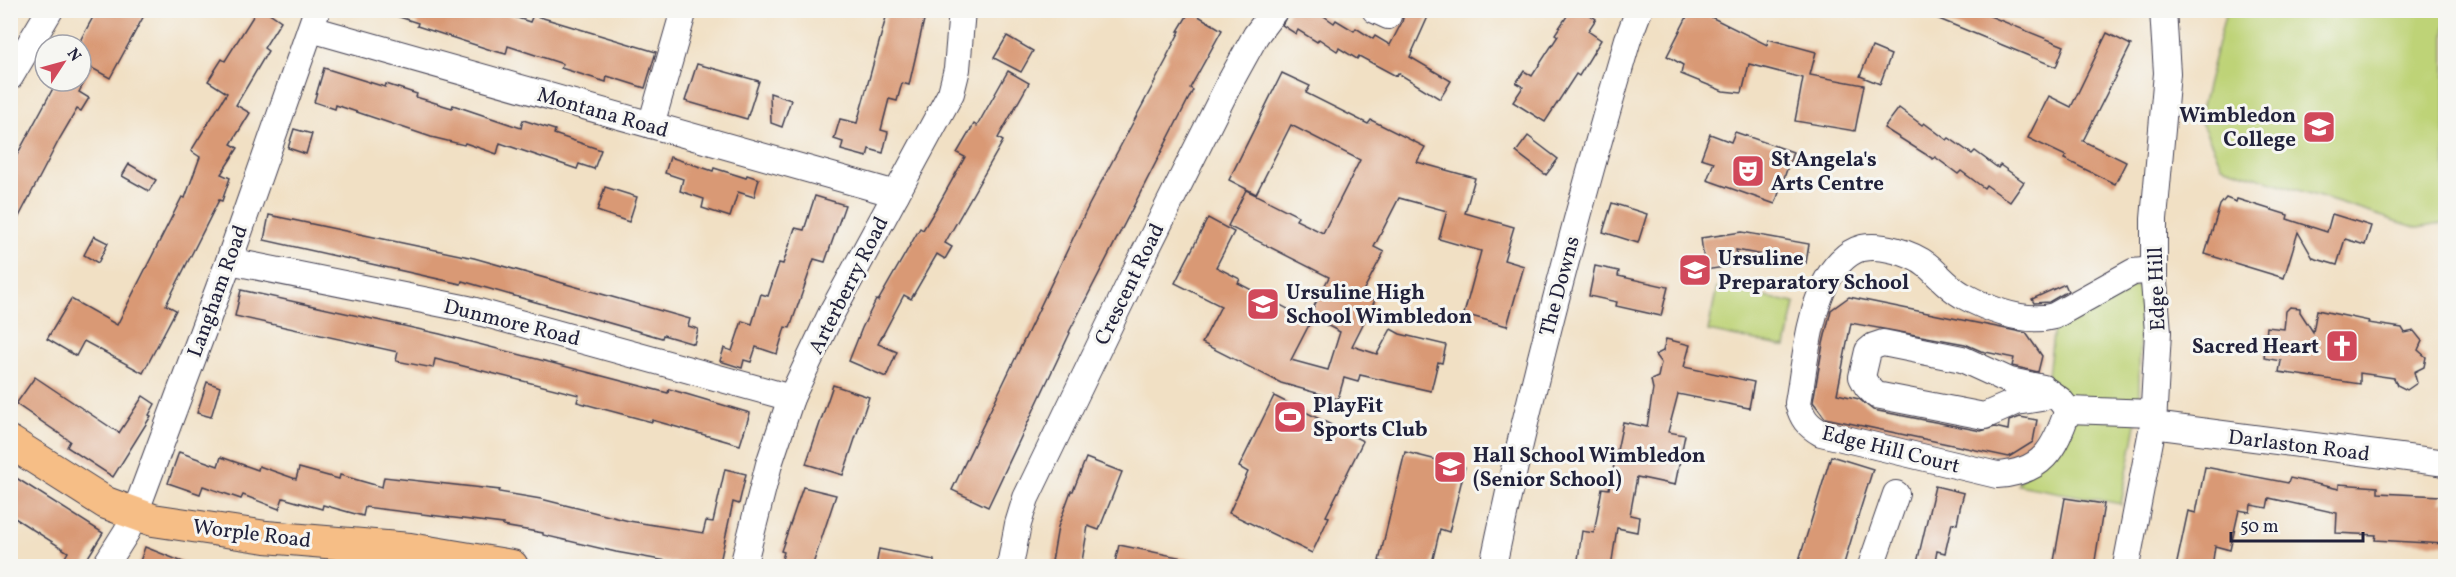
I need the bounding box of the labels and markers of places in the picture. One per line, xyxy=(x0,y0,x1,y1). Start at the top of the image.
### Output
place label: Wimbledon College xyxy=(2179,102,2296,155)
school or university icon: Wimbledon College xyxy=(2301,109,2337,145)
place label: St Angela's Arts Centre xyxy=(1771,146,1884,199)
theatre icon: St Angela's Arts Centre xyxy=(1730,153,1766,189)
place label: Ursuline Preparatory School xyxy=(1718,245,1909,298)
school or university icon: Ursuline Preparatory School xyxy=(1677,252,1713,288)
place label: Ursuline High School Wimbledon xyxy=(1286,279,1472,332)
school or university icon: Ursuline High School Wimbledon xyxy=(1245,286,1281,322)
church icon: Sacred Heart xyxy=(2324,328,2360,364)
place label: Sacred Heart xyxy=(2192,333,2319,362)
place label: PlayFit Sports Club xyxy=(1313,392,1428,445)
sports icon: PlayFit Sports Club xyxy=(1272,399,1308,435)
place label: Hall School Wimbledon (Senior School) xyxy=(1473,442,1706,495)
school or university icon: Hall School Wimbledon (Senior School) xyxy=(1432,449,1468,485)

